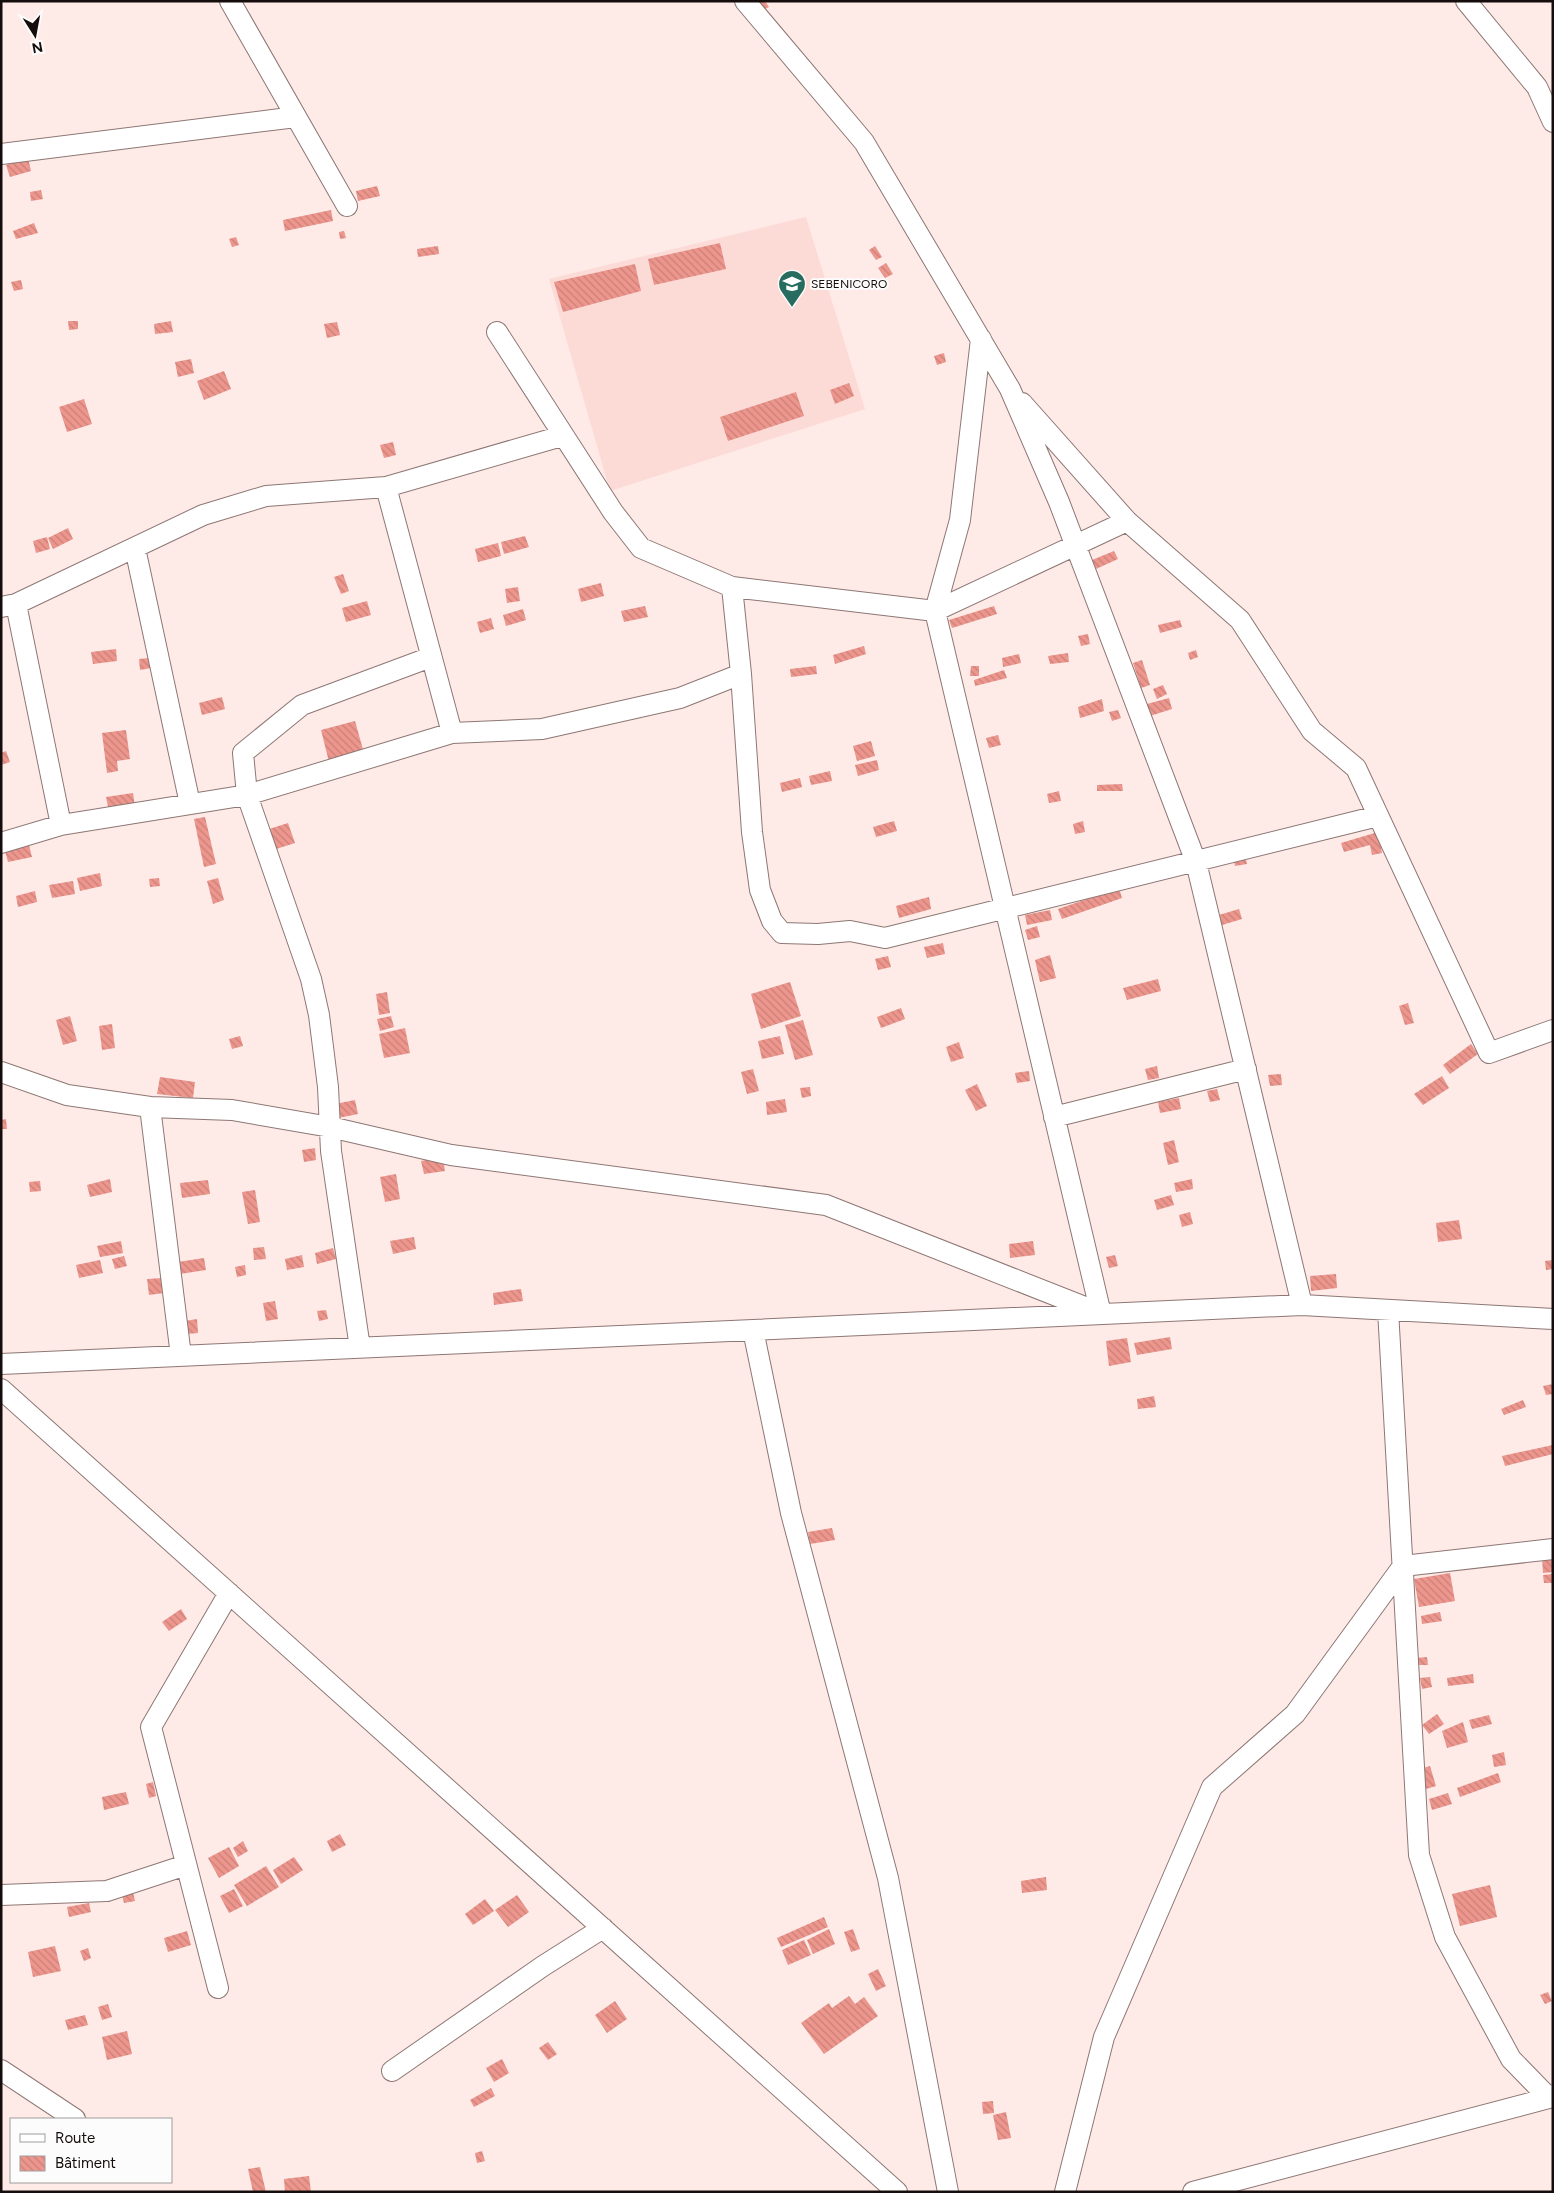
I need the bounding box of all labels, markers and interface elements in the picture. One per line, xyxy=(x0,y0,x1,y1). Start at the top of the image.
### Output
north arrow xyxy=(10,10,60,60)
text: N xyxy=(30,38,44,57)
school or university icon: SEBENICORO xyxy=(777,269,807,308)
place label: SEBENICORO xyxy=(811,277,887,291)
legend xyxy=(10,2118,172,2183)
text: Route xyxy=(55,2129,95,2147)
text: Bâtiment xyxy=(55,2154,116,2172)

